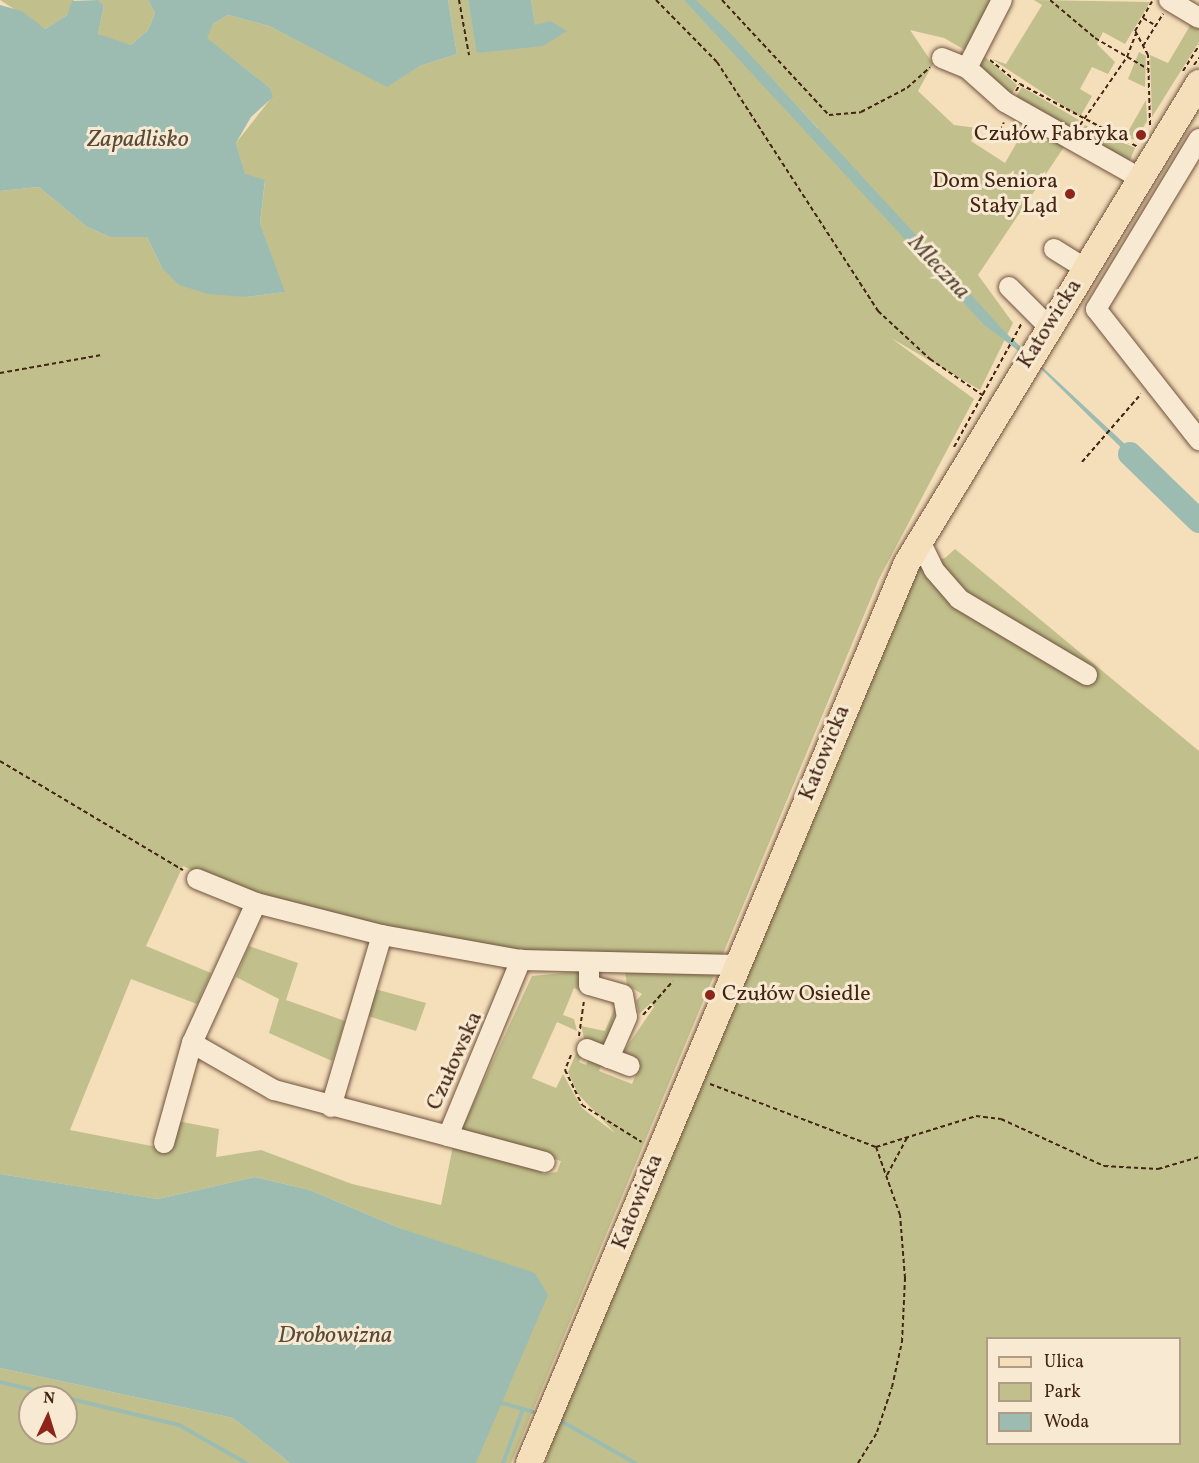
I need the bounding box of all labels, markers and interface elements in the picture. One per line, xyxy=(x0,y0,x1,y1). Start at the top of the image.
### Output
place label: Czułów Fabryka xyxy=(973,122,1129,148)
water label: Zapadlisko xyxy=(87,127,189,155)
marker: Czułów Fabryka xyxy=(1134,128,1148,142)
place label: Dom Seniora Stały Ląd xyxy=(932,168,1058,220)
marker: Dom Seniora Stały Ląd xyxy=(1063,187,1077,201)
water label: Mleczna xyxy=(901,230,975,306)
street label: Katowicka xyxy=(1012,274,1088,374)
street label: Katowicka xyxy=(794,702,856,804)
place label: Czułów Osiedle xyxy=(722,982,871,1008)
marker: Czułów Osiedle xyxy=(703,988,717,1002)
street label: Czułowska xyxy=(422,1008,488,1114)
street label: Katowicka xyxy=(607,1151,669,1253)
water label: Drobowizna xyxy=(278,1323,392,1351)
legend xyxy=(986,1337,1181,1445)
text: Ulica xyxy=(1044,1350,1084,1375)
text: Park xyxy=(1044,1380,1081,1405)
north arrow xyxy=(18,1385,78,1445)
text: N xyxy=(43,1388,56,1410)
text: Woda xyxy=(1044,1410,1089,1435)

